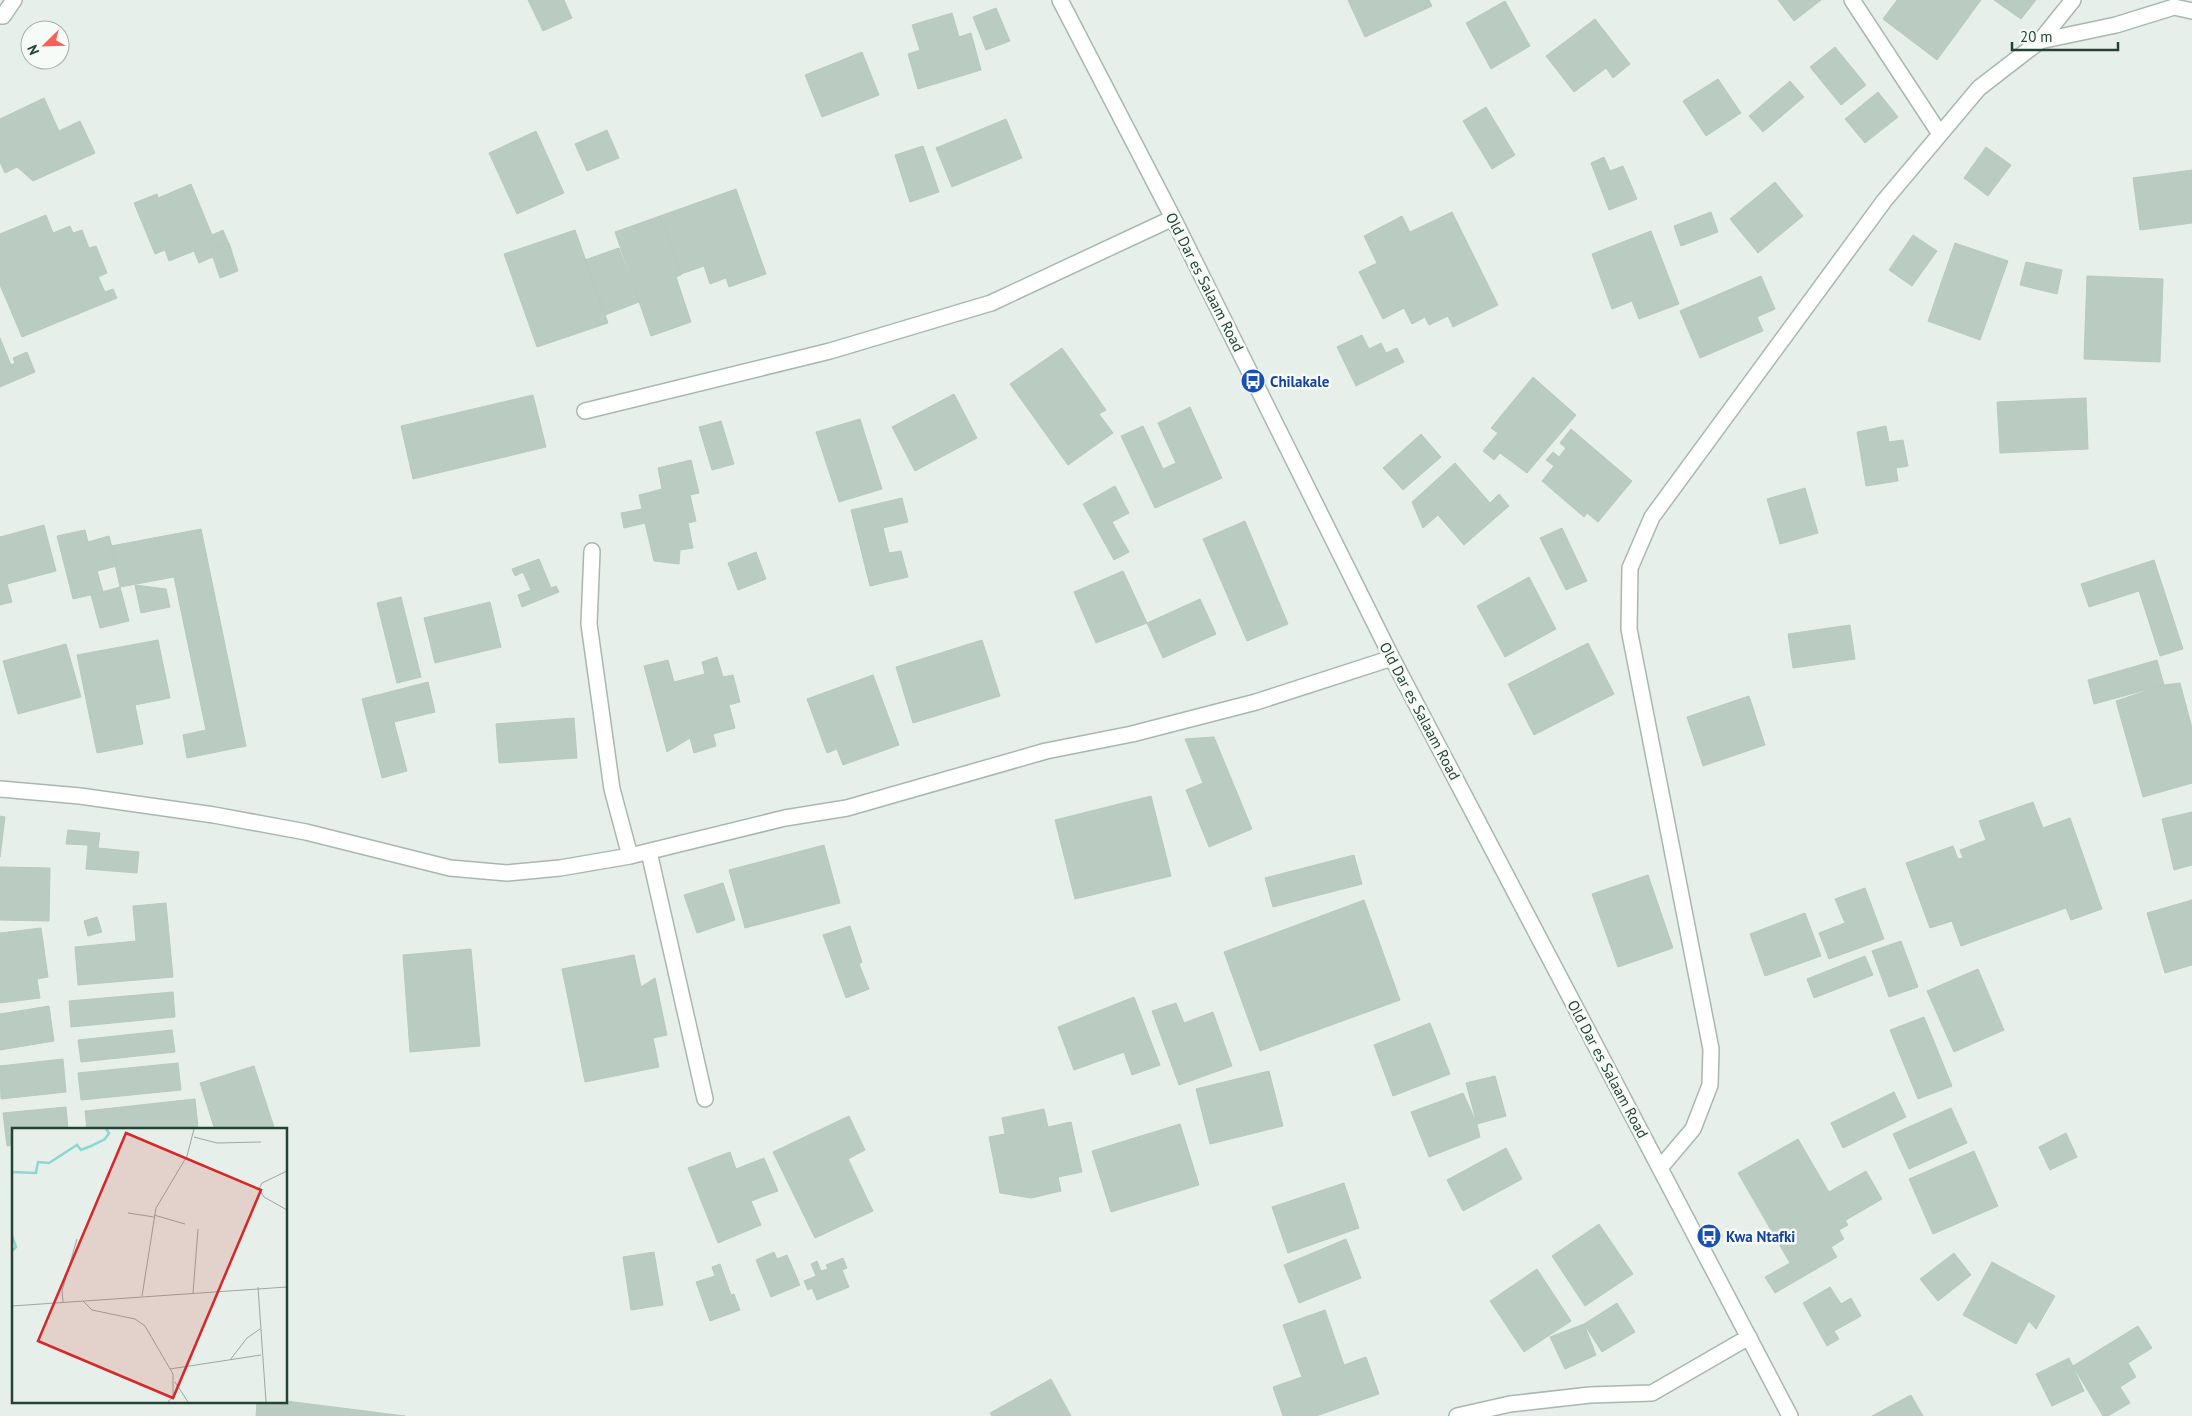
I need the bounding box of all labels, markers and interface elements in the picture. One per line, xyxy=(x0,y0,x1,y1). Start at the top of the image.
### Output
north arrow xyxy=(20,20,70,70)
scale bar xyxy=(2012,20,2118,52)
text: 20 m xyxy=(2020,27,2053,46)
text: N xyxy=(23,42,43,58)
street label: Old Dar es Salaam Road xyxy=(1162,209,1248,355)
bus stop icon: Chilakale xyxy=(1240,368,1266,394)
place label: Chilakale xyxy=(1270,372,1330,391)
street label: Old Dar es Salaam Road xyxy=(1376,639,1464,783)
street label: Old Dar es Salaam Road xyxy=(1564,997,1652,1141)
inset map xyxy=(12,1128,288,1404)
bus stop icon: Kwa Ntafki xyxy=(1696,1223,1722,1249)
place label: Kwa Ntafki xyxy=(1726,1227,1795,1246)

